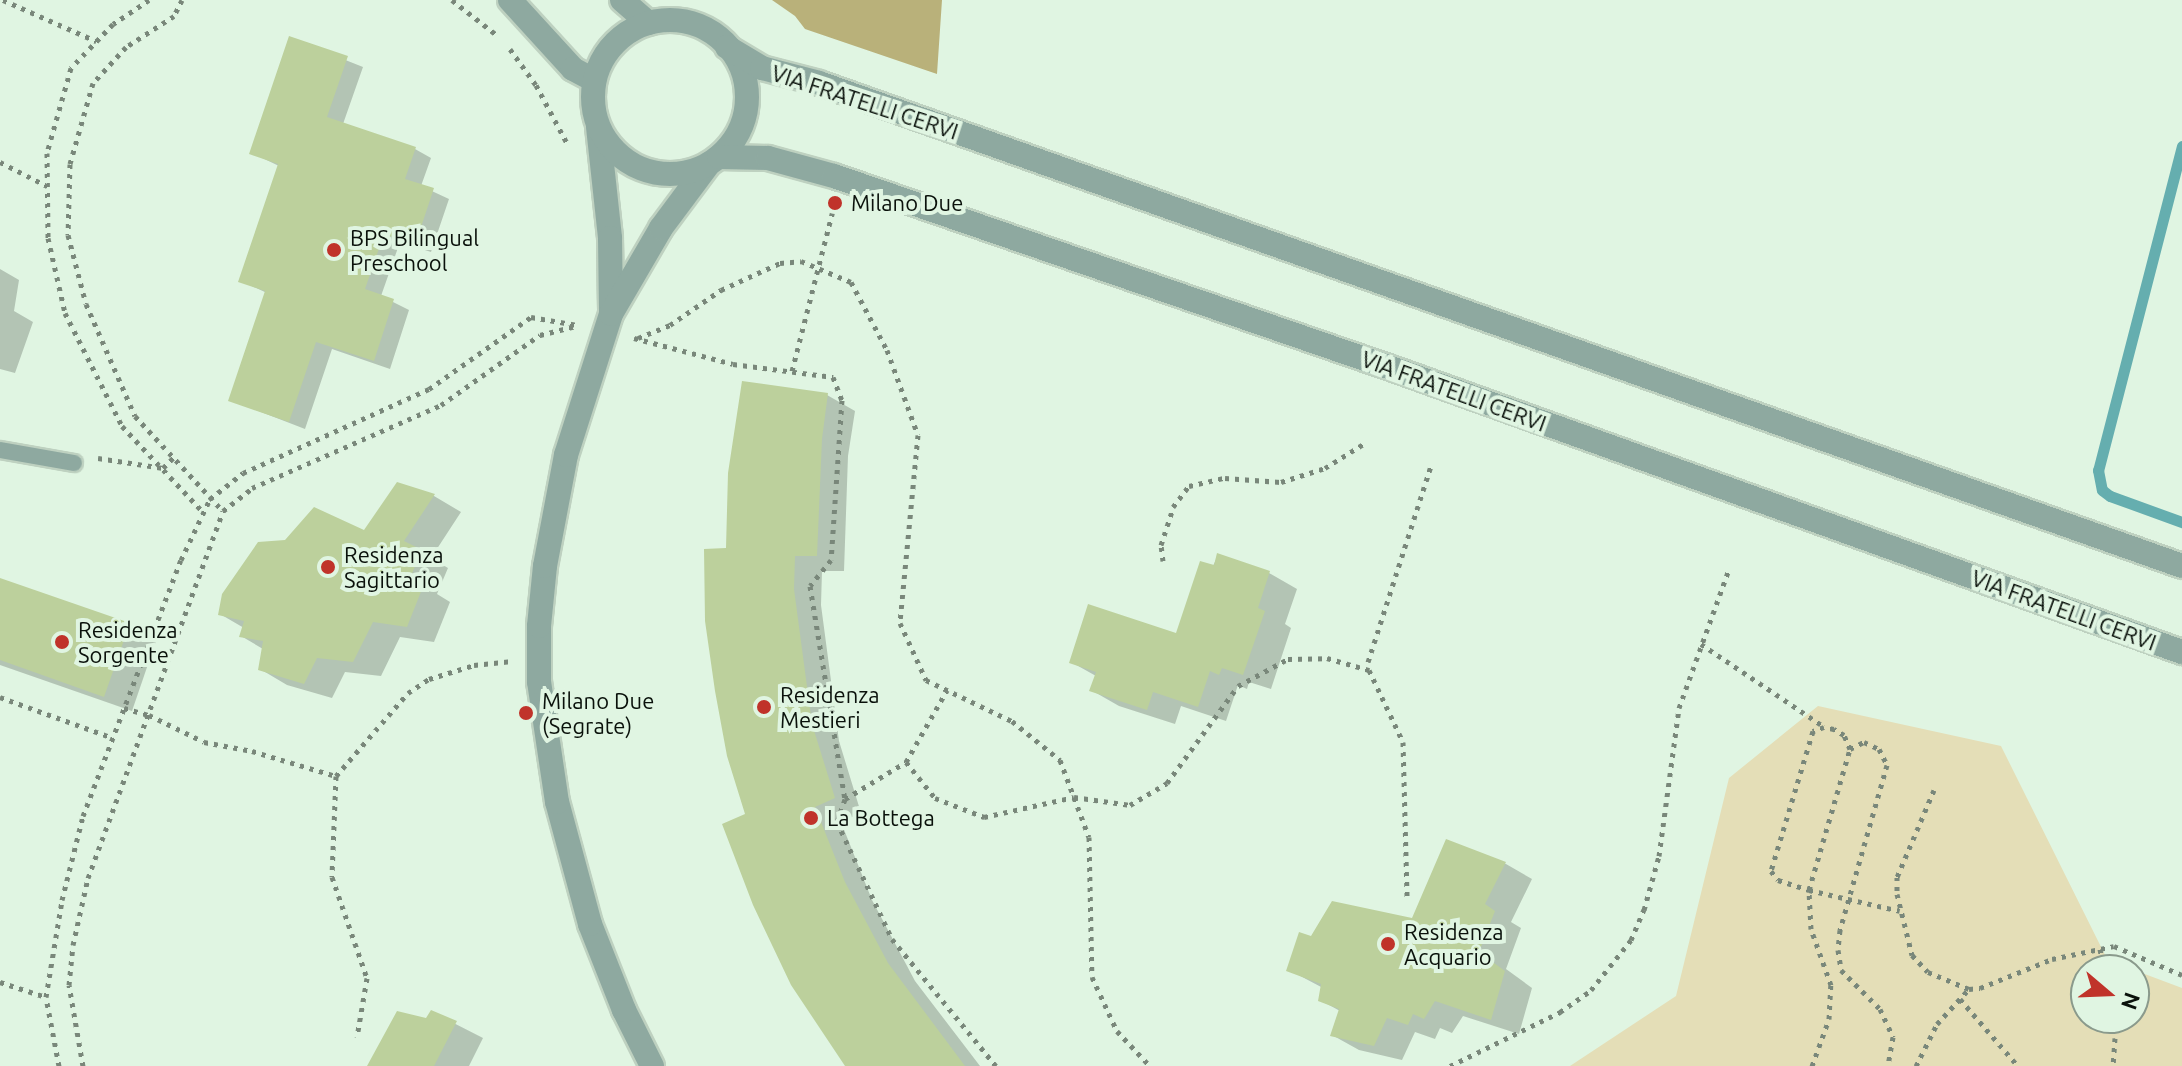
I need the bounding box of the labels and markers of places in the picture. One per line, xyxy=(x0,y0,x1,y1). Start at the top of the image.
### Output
place label: Milano Due xyxy=(851,190,963,216)
marker: Milano Due xyxy=(826,194,844,212)
place label: BPS Bilingual Preschool xyxy=(350,224,479,276)
marker: BPS Bilingual Preschool xyxy=(325,241,343,259)
place label: Residenza Sagittario xyxy=(344,541,444,592)
marker: Residenza Sagittario xyxy=(319,558,337,576)
place label: Residenza Sorgente xyxy=(78,616,178,668)
marker: Residenza Sorgente xyxy=(53,633,71,651)
place label: Residenza Mestieri xyxy=(780,681,880,732)
place label: Milano Due (Segrate) xyxy=(542,687,654,738)
marker: Residenza Mestieri xyxy=(755,698,773,716)
marker: Milano Due (Segrate) xyxy=(517,704,535,722)
place label: La Bottega xyxy=(827,805,935,831)
marker: La Bottega xyxy=(802,809,820,827)
place label: Residenza Acquario xyxy=(1404,918,1504,970)
marker: Residenza Acquario xyxy=(1379,935,1397,953)

